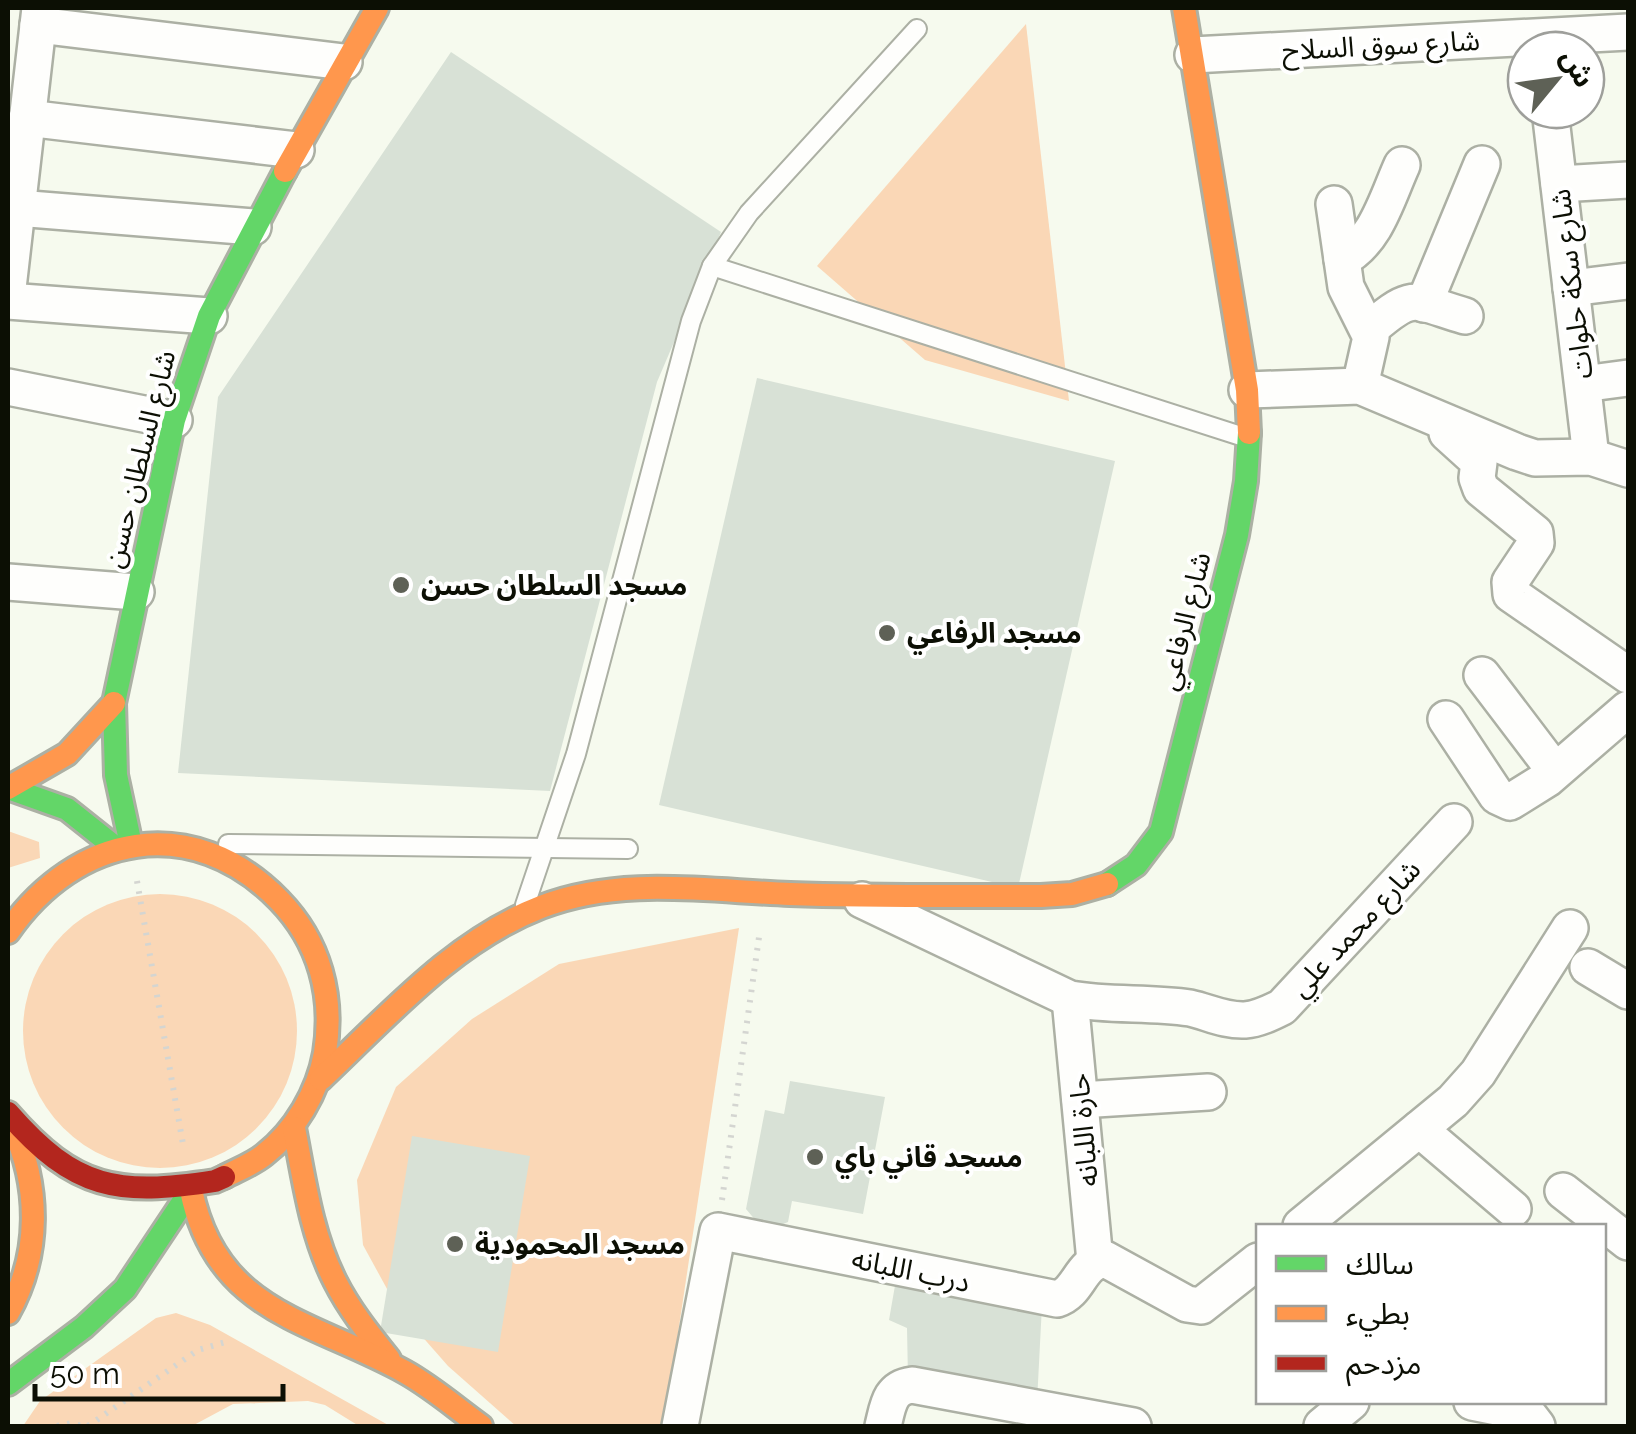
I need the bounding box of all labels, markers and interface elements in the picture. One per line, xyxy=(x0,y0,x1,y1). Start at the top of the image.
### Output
street label: شارع سوق السلاح xyxy=(1281,24,1481,71)
north arrow xyxy=(1506,30,1606,130)
text: ش xyxy=(1554,43,1601,93)
street label: شارع سكة حلوات xyxy=(1543,187,1603,381)
street label: شارع السلطان حسن xyxy=(97,347,186,572)
street label: شارع الرفاعي xyxy=(1151,549,1222,695)
place label: مسجد السلطان حسن xyxy=(421,569,687,602)
marker: مسجد السلطان حسن xyxy=(390,574,412,596)
place label: مسجد الرفاعي xyxy=(907,617,1082,655)
marker: مسجد الرفاعي xyxy=(876,622,898,644)
street label: شارع محمد علي xyxy=(1283,853,1431,1007)
street label: حارة اللبانه xyxy=(1062,1072,1105,1188)
place label: مسجد قاني باي xyxy=(835,1141,1023,1179)
marker: مسجد قاني باي xyxy=(804,1146,826,1168)
legend xyxy=(1256,1224,1606,1404)
place label: مسجد المحمودية xyxy=(475,1228,685,1261)
marker: مسجد المحمودية xyxy=(444,1233,466,1255)
street label: درب اللبانه xyxy=(849,1242,973,1299)
text: سالك xyxy=(1346,1246,1414,1281)
text: بطيء xyxy=(1346,1296,1410,1337)
scale bar xyxy=(35,1339,282,1401)
text: مزدحم xyxy=(1346,1346,1422,1387)
text: 50 m xyxy=(50,1356,120,1391)

